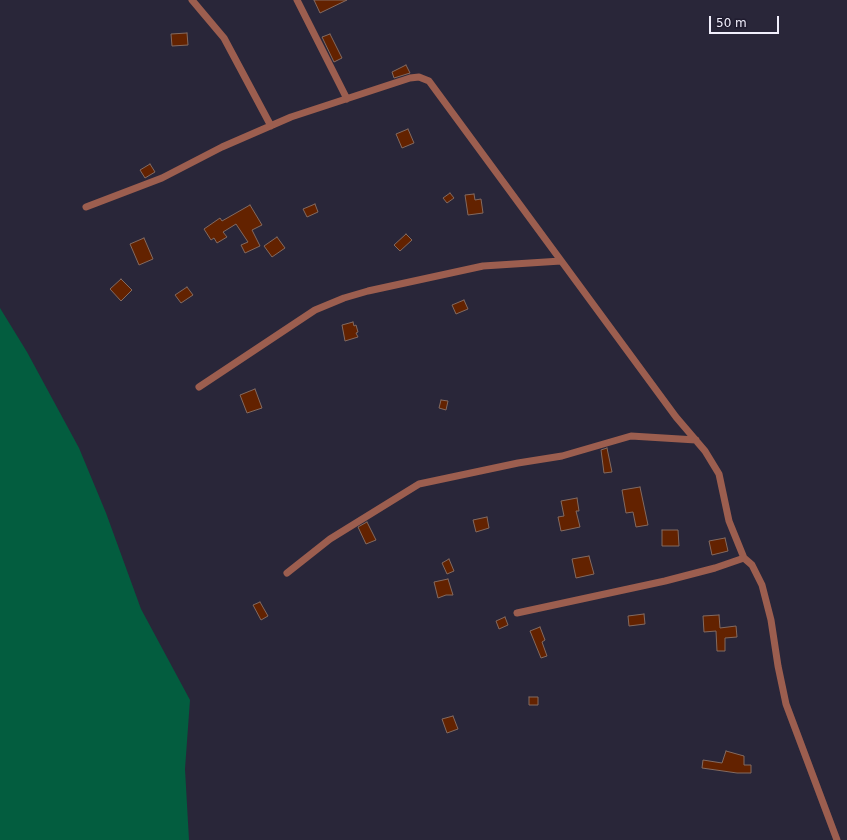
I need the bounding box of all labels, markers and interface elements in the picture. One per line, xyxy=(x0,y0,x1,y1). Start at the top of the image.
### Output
scale bar xyxy=(711,8,781,34)
text: 50 m xyxy=(716,16,747,30)

